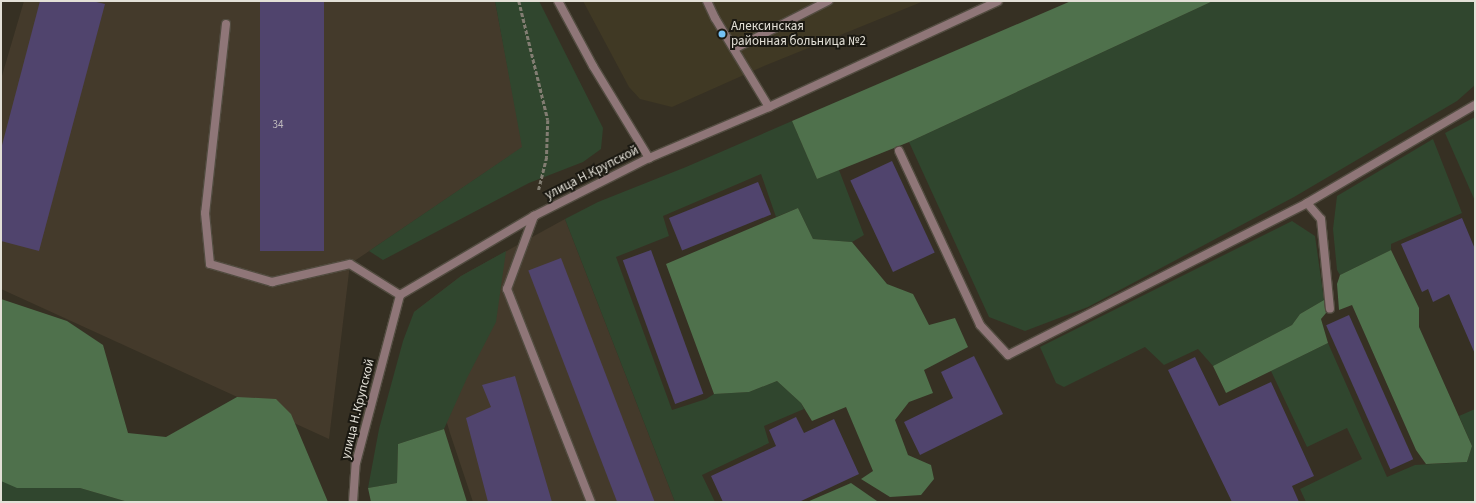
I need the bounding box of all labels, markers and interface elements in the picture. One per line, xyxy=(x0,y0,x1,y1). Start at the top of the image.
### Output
place label: Алексинская районная больница №2 xyxy=(731,19,866,50)
marker: Алексинская районная больница №2 xyxy=(716,28,728,40)
house number: 34 xyxy=(273,118,283,132)
street label: улица Н.Крупской xyxy=(543,143,641,203)
street label: улица Н.Крупской xyxy=(338,357,378,461)

